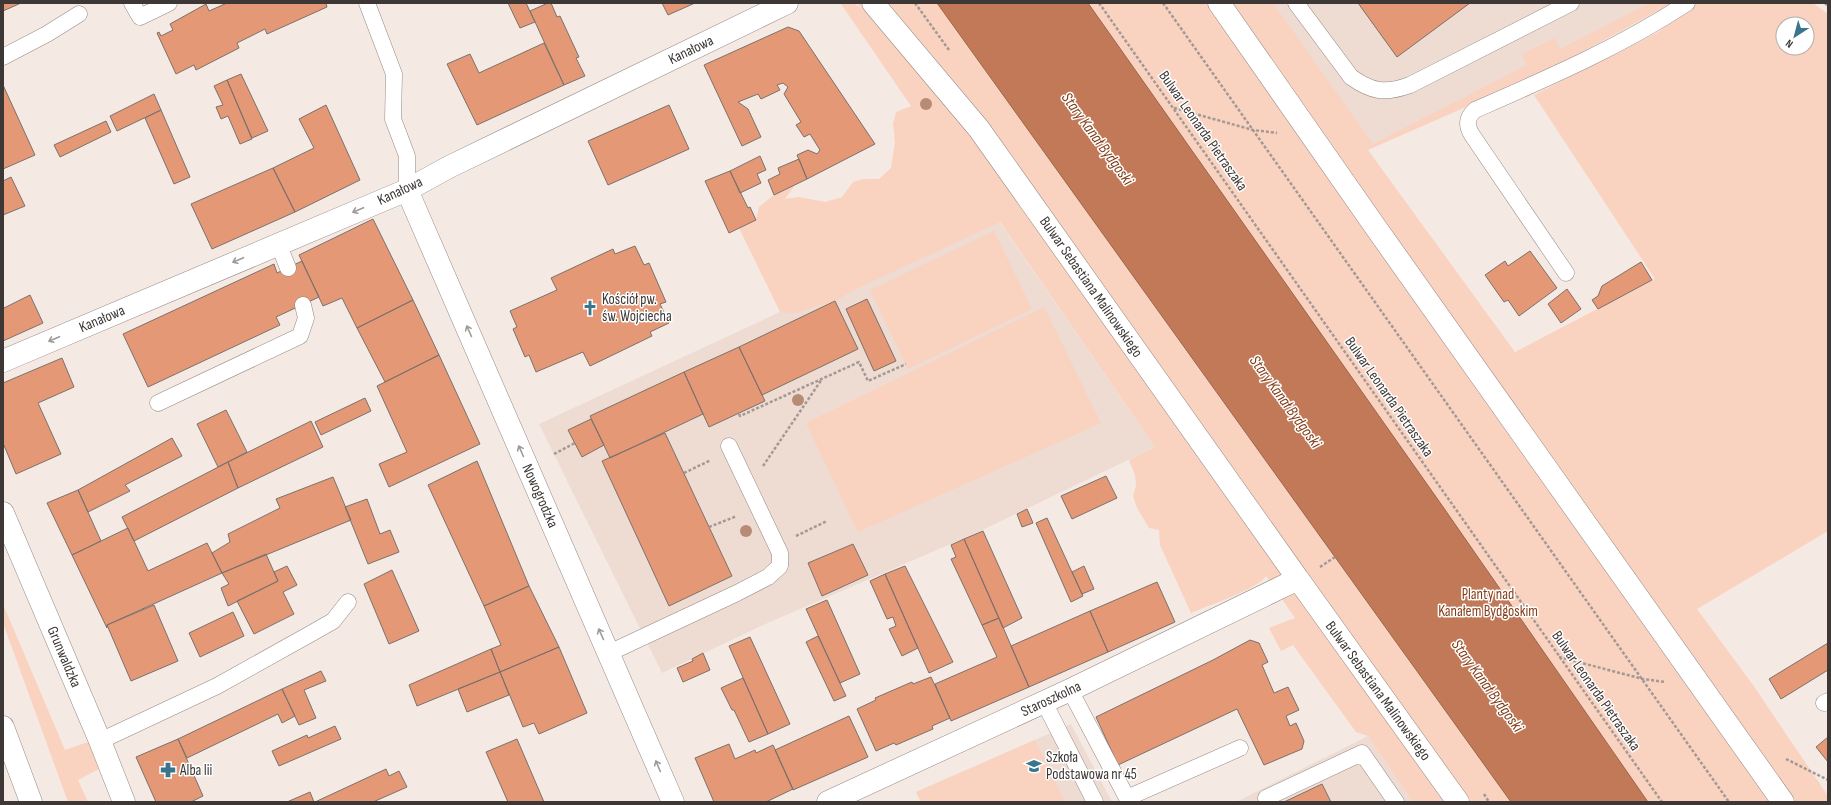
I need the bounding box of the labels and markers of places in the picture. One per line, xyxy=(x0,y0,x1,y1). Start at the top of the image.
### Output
place label: Kościół pw. św. Wojciecha xyxy=(602,290,672,326)
church icon: Kościół pw. św. Wojciecha xyxy=(581,299,599,317)
place label: Szkoła Podstawowa nr 45 xyxy=(1046,748,1137,784)
school or university icon: Szkoła Podstawowa nr 45 xyxy=(1025,757,1043,775)
pharmacy icon: Alba Iii xyxy=(159,761,177,779)
place label: Alba Iii xyxy=(179,761,213,780)

